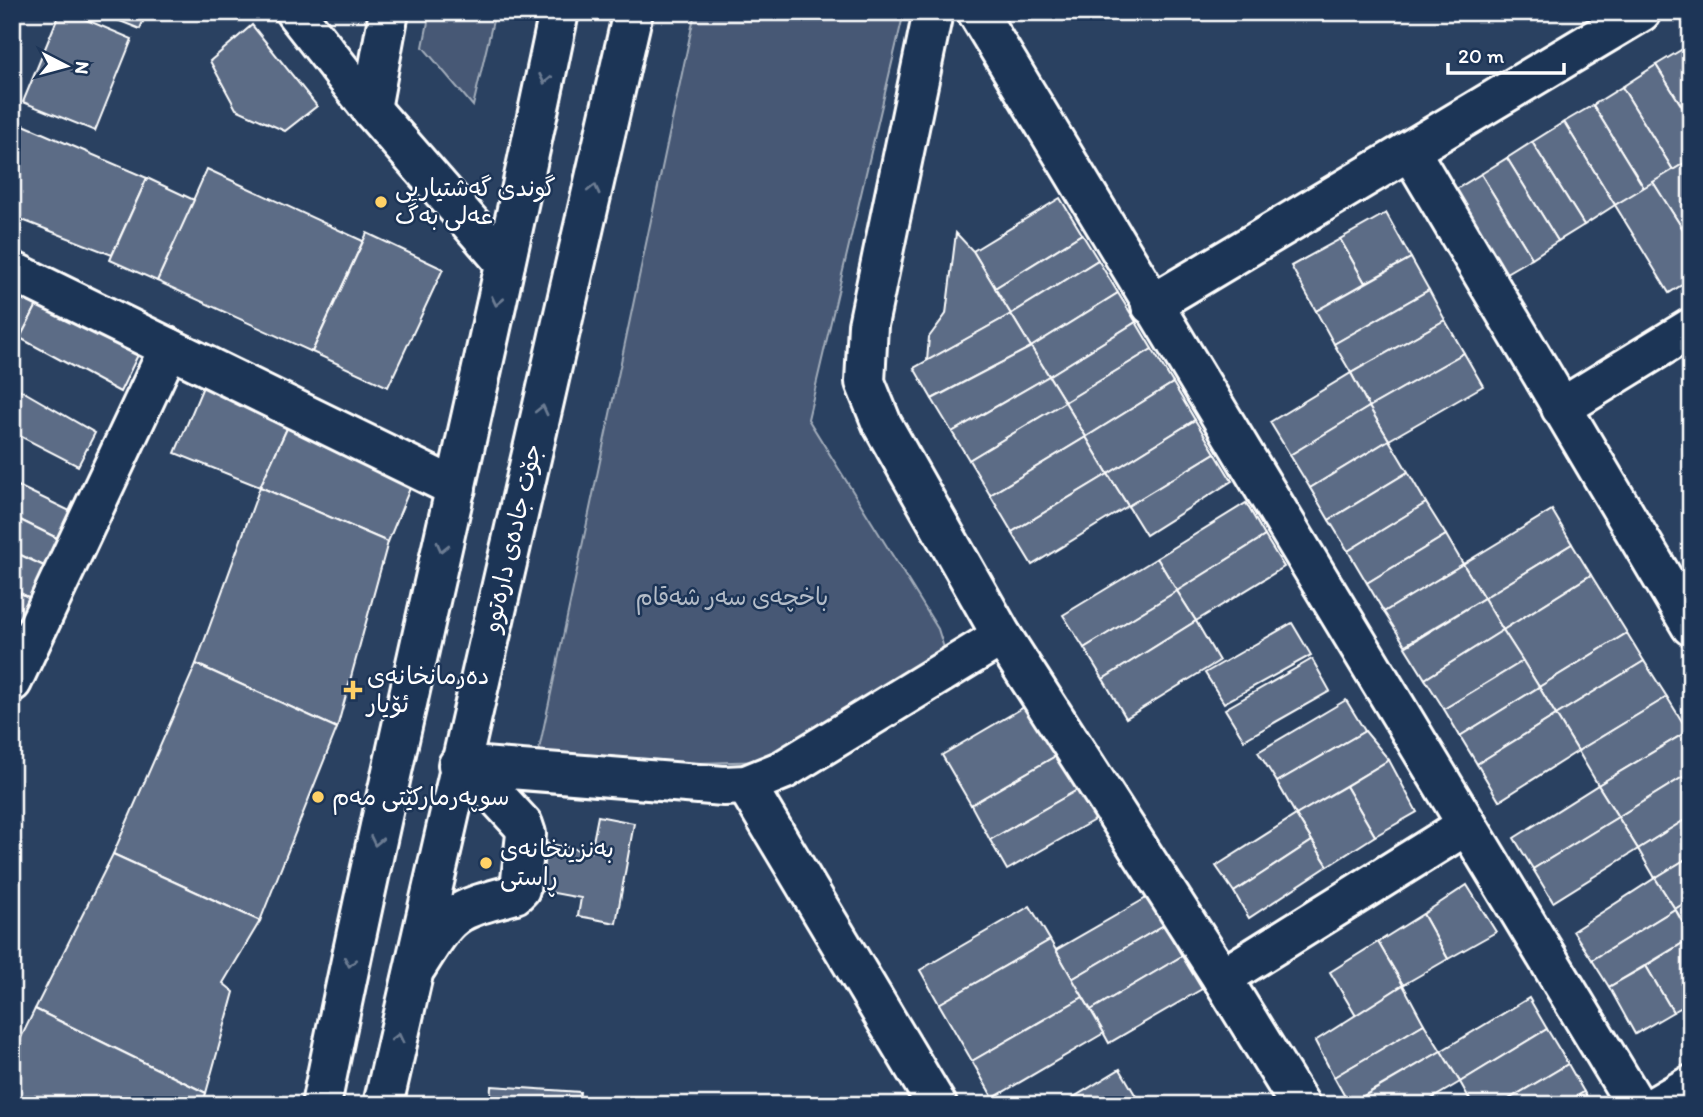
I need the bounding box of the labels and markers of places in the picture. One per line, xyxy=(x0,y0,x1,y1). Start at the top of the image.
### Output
place label: گوندی گەشتیاریی عەلی بەگ xyxy=(395,173,556,231)
marker: گوندی گەشتیاریی عەلی بەگ xyxy=(373,194,389,210)
place label: دەرمانخانەی ئۆیار xyxy=(365,661,489,719)
marker: دەرمانخانەی ئۆیار xyxy=(345,682,361,698)
place label: سوپەرمارکێتی مەم xyxy=(332,782,510,815)
marker: سوپەرمارکێتی مەم xyxy=(310,789,326,805)
place label: بەنزینخانەی ڕاستی xyxy=(500,834,614,897)
marker: بەنزینخانەی ڕاستی xyxy=(478,855,494,871)

